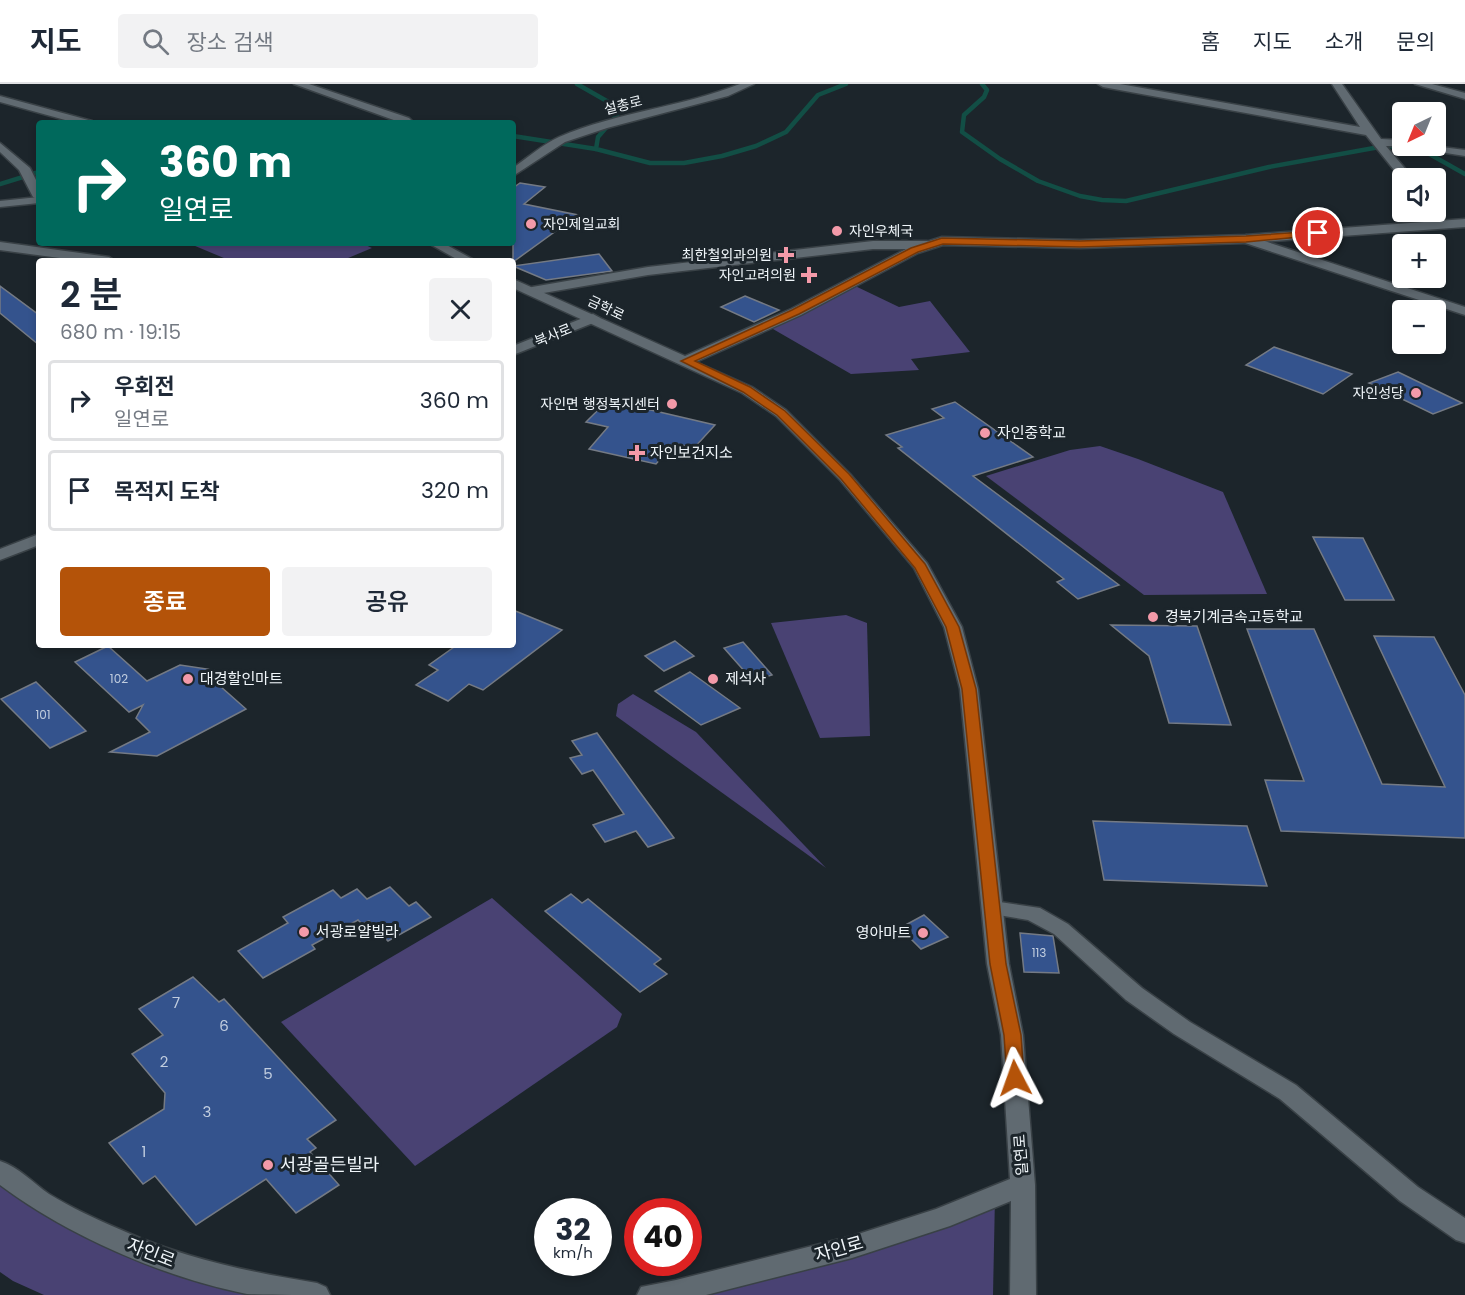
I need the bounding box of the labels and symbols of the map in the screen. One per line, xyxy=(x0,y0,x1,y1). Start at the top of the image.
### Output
street label: 설총로 xyxy=(602,91,644,119)
north arrow xyxy=(1392,102,1446,156)
pin xyxy=(1292,207,1343,258)
place label: 자인제일교회 xyxy=(543,214,620,234)
marker: 자인제일교회 xyxy=(524,217,538,231)
place label: 자인우체국 xyxy=(849,221,914,241)
marker: 자인우체국 xyxy=(830,224,844,238)
place label: 최한철외과의원 xyxy=(682,245,772,265)
marker: 최한철외과의원 xyxy=(777,246,795,264)
place label: 자인고려의원 xyxy=(719,265,796,285)
marker: 자인고려의원 xyxy=(800,266,818,284)
street label: 금학로 xyxy=(584,291,628,325)
street label: 북사로 xyxy=(531,318,575,352)
place label: 자인성당 xyxy=(1352,383,1404,403)
marker: 자인성당 xyxy=(1409,386,1423,400)
place label: 자인면 행정복지센터 xyxy=(540,394,660,414)
marker: 자인면 행정복지센터 xyxy=(665,397,679,411)
place label: 자인중학교 xyxy=(997,422,1066,443)
marker: 자인중학교 xyxy=(978,426,992,440)
place label: 자인보건지소 xyxy=(650,442,733,463)
marker: 자인보건지소 xyxy=(628,444,646,462)
place label: 경북기계금속고등학교 xyxy=(1165,606,1303,627)
marker: 경북기계금속고등학교 xyxy=(1146,610,1160,624)
place label: 대경할인마트 xyxy=(200,668,283,689)
place label: 제석사 xyxy=(725,668,767,689)
house number: 102 xyxy=(110,670,128,687)
marker: 대경할인마트 xyxy=(181,672,195,686)
marker: 제석사 xyxy=(706,672,720,686)
house number: 101 xyxy=(35,706,51,723)
place label: 서광로얄빌라 xyxy=(316,921,399,942)
place label: 영아마트 xyxy=(856,922,911,943)
marker: 서광로얄빌라 xyxy=(297,925,311,939)
marker: 영아마트 xyxy=(916,926,930,940)
house number: 113 xyxy=(1032,944,1046,961)
house number: 7 xyxy=(172,992,180,1013)
house number: 6 xyxy=(219,1015,229,1036)
position arrow xyxy=(983,1046,1047,1110)
house number: 2 xyxy=(160,1051,168,1072)
house number: 5 xyxy=(263,1063,273,1084)
house number: 3 xyxy=(203,1101,211,1122)
street label: 일연로 xyxy=(1009,1134,1032,1176)
house number: 1 xyxy=(142,1141,146,1162)
place label: 서광골든빌라 xyxy=(280,1152,380,1177)
marker: 서광골든빌라 xyxy=(261,1158,275,1172)
speed limit sign: 40 xyxy=(624,1198,702,1276)
street label: 자인로 xyxy=(812,1230,866,1267)
street label: 자인로 xyxy=(124,1232,179,1273)

